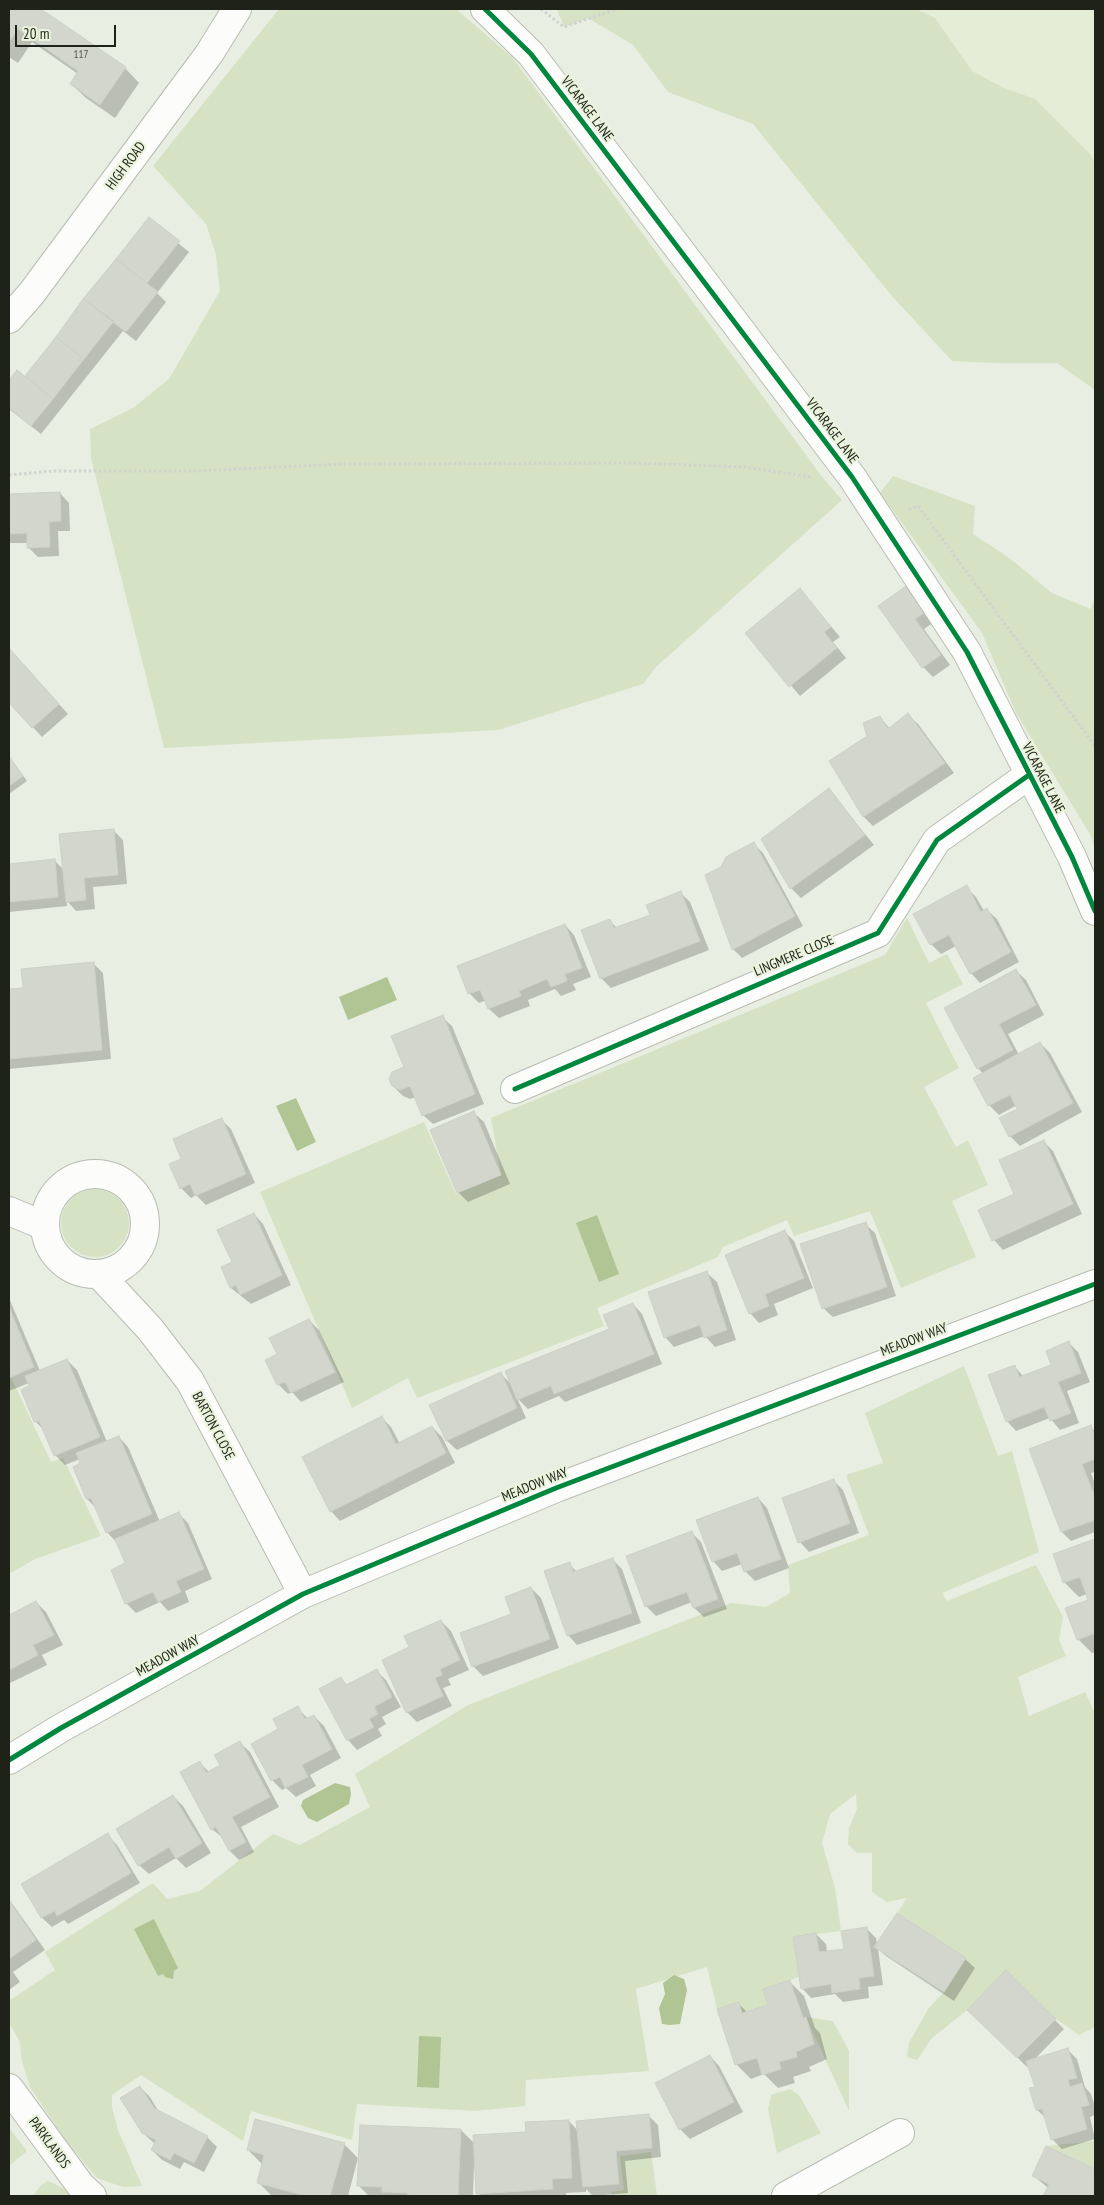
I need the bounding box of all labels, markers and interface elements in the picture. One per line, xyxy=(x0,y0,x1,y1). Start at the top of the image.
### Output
scale bar xyxy=(18,15,119,47)
text: 20 m xyxy=(23,24,49,43)
house number: 117 xyxy=(74,48,88,62)
street label: VICARAGE LANE xyxy=(557,73,617,145)
street label: HIGH ROAD xyxy=(102,139,150,193)
street label: VICARAGE LANE xyxy=(802,395,862,467)
street label: VICARAGE LANE xyxy=(1018,740,1068,816)
street label: LINGMERE CLOSE xyxy=(751,932,837,980)
street label: MEADOW WAY xyxy=(878,1320,950,1360)
street label: BARTON CLOSE xyxy=(188,1389,238,1463)
street label: MEADOW WAY xyxy=(499,1464,571,1506)
street label: MEADOW WAY xyxy=(133,1632,203,1680)
street label: PARKLANDS xyxy=(25,2114,73,2172)

